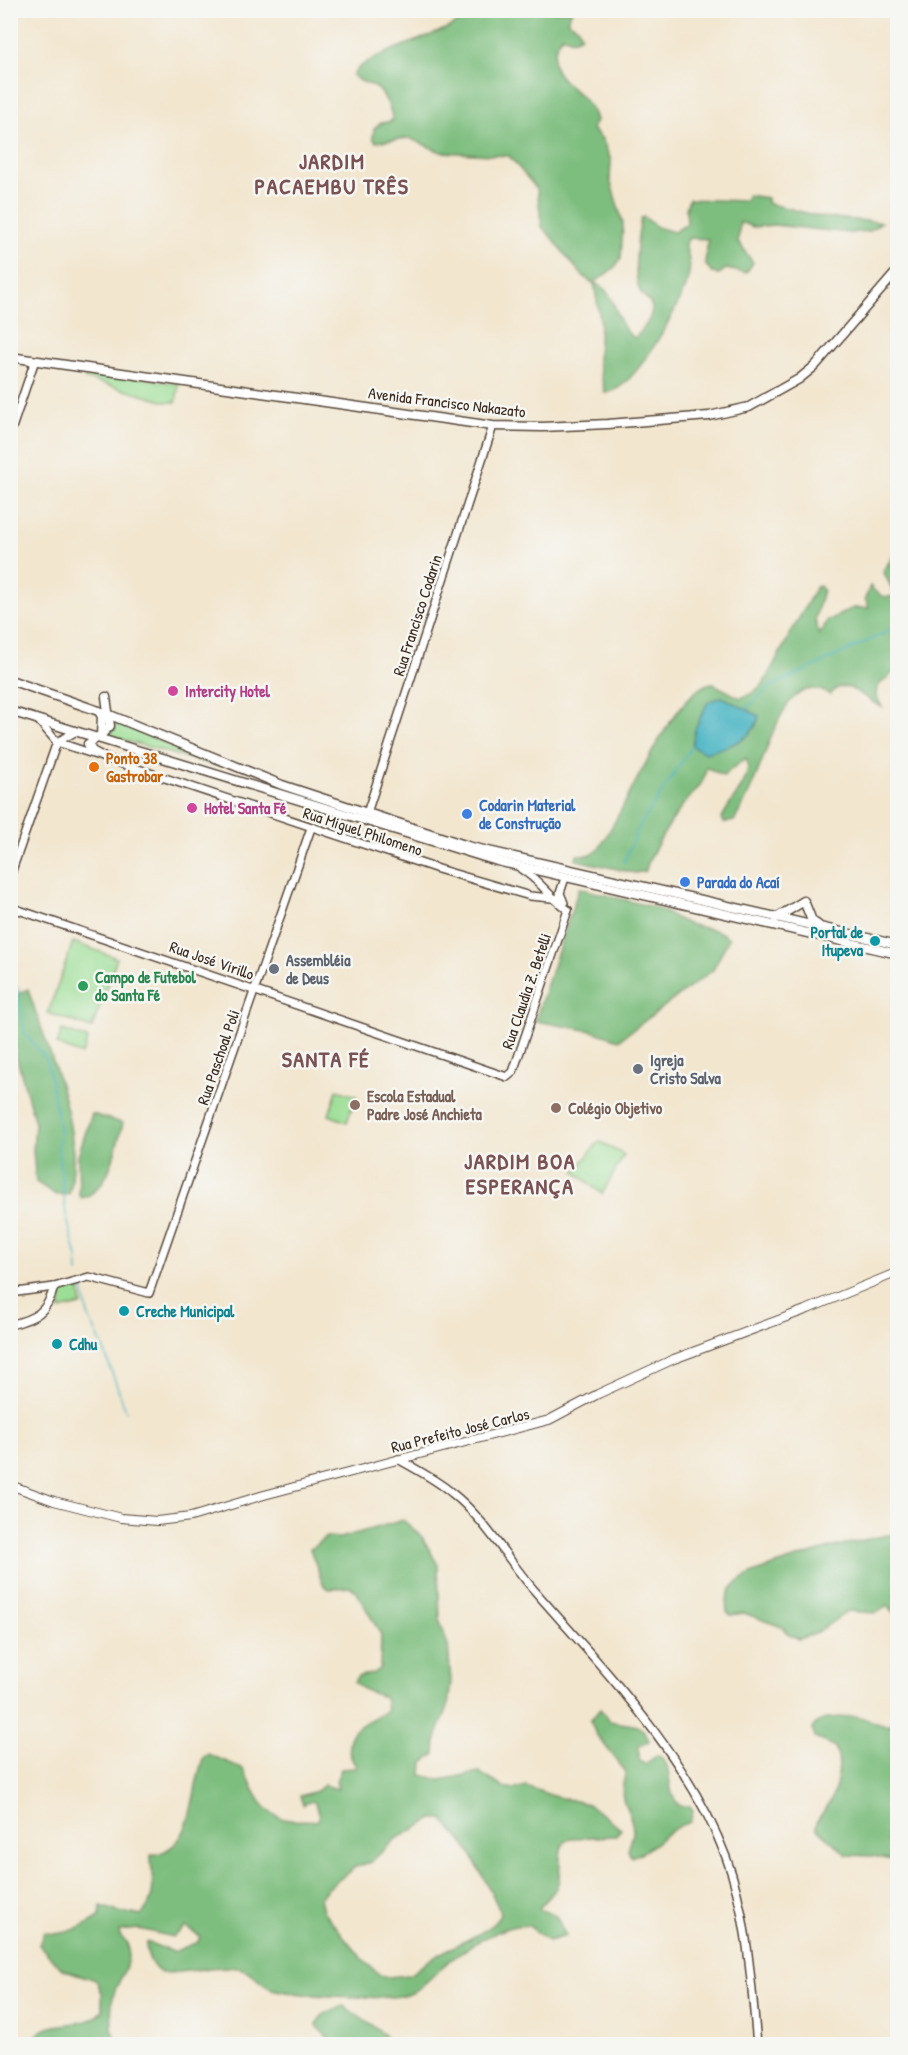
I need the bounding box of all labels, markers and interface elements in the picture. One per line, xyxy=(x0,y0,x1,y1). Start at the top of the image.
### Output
district label: JARDIM PACAEMBU TRÊS xyxy=(255,146,409,201)
street label: Avenida Francisco Nakazato xyxy=(367,381,527,423)
street label: Rua Francisco Codarin xyxy=(387,552,447,678)
place label: Intercity Hotel xyxy=(185,680,271,703)
marker: Intercity Hotel xyxy=(166,684,180,698)
place label: Ponto 38 Gastrobar xyxy=(106,747,164,787)
marker: Ponto 38 Gastrobar xyxy=(87,760,101,774)
place label: Codarin Material de Construção xyxy=(479,794,576,834)
place label: Hotel Santa Fé xyxy=(204,797,287,819)
marker: Hotel Santa Fé xyxy=(185,801,199,815)
street label: Rua Miguel Philomeno xyxy=(301,801,426,861)
marker: Codarin Material de Construção xyxy=(460,807,474,821)
place label: Parada do Acaí xyxy=(697,871,780,893)
marker: Parada do Acaí xyxy=(678,875,692,889)
place label: Portal de Itupeva xyxy=(810,921,864,962)
street label: Rua Claudia Z. Betelli xyxy=(496,930,556,1052)
marker: Portal de Itupeva xyxy=(868,934,882,948)
street label: Rua José Virillo xyxy=(167,935,258,985)
place label: Assembléia de Deus xyxy=(286,949,351,989)
marker: Assembléia de Deus xyxy=(267,962,281,976)
place label: Campo de Futebol do Santa Fé xyxy=(95,966,196,1006)
marker: Campo de Futebol do Santa Fé xyxy=(76,979,90,993)
street label: Rua Paschoal Poli xyxy=(191,1006,245,1108)
district label: SANTA FÉ xyxy=(282,1044,370,1074)
place label: Igreja Cristo Salva xyxy=(650,1049,722,1089)
marker: Igreja Cristo Salva xyxy=(631,1062,645,1076)
place label: Escola Estadual Padre José Anchieta xyxy=(367,1085,482,1125)
place label: Colégio Objetivo xyxy=(568,1097,663,1120)
marker: Escola Estadual Padre José Anchieta xyxy=(348,1098,362,1112)
marker: Colégio Objetivo xyxy=(549,1101,563,1115)
district label: JARDIM BOA ESPERANÇA xyxy=(464,1146,576,1201)
place label: Creche Municipal xyxy=(136,1300,235,1323)
marker: Creche Municipal xyxy=(117,1304,131,1318)
place label: Cdhu xyxy=(69,1333,98,1355)
marker: Cdhu xyxy=(50,1337,64,1351)
street label: Rua Prefeito José Carlos xyxy=(389,1402,531,1458)

